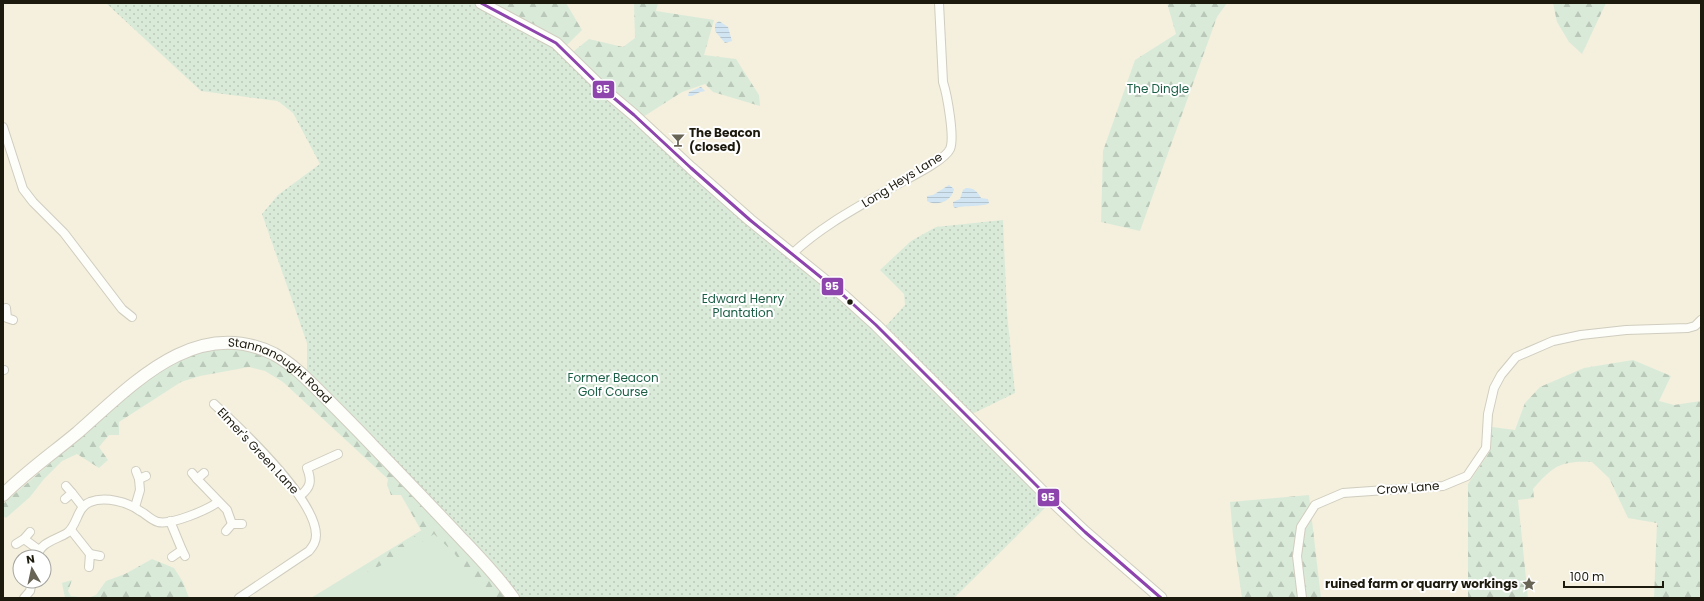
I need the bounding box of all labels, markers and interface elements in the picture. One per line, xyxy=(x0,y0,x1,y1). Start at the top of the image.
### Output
line badge: 95 xyxy=(592,80,615,99)
park label: The Dingle xyxy=(1127,80,1189,97)
text: 95 xyxy=(596,81,610,97)
place label: The Beacon (closed) xyxy=(689,124,761,155)
bar icon: The Beacon (closed) xyxy=(670,132,686,148)
street label: Long Heys Lane xyxy=(858,148,945,211)
line badge: 95 xyxy=(821,277,844,296)
text: 95 xyxy=(825,278,839,294)
park label: Edward Henry Plantation xyxy=(702,290,785,321)
unlabelled marker xyxy=(845,297,855,307)
street label: Stannanought Road xyxy=(228,334,336,407)
park label: Former Beacon Golf Course xyxy=(567,369,659,400)
street label: Elmer's Green Lane xyxy=(214,404,303,498)
street label: Crow Lane xyxy=(1376,477,1440,498)
line badge: 95 xyxy=(1037,488,1060,507)
text: 95 xyxy=(1041,489,1055,505)
north arrow xyxy=(12,549,52,589)
text: N xyxy=(25,551,36,568)
scale bar xyxy=(1564,563,1663,589)
text: 100 m xyxy=(1570,568,1604,585)
place label: ruined farm or quarry workings xyxy=(1325,575,1518,592)
place icon: ruined farm or quarry workings xyxy=(1521,576,1537,592)

